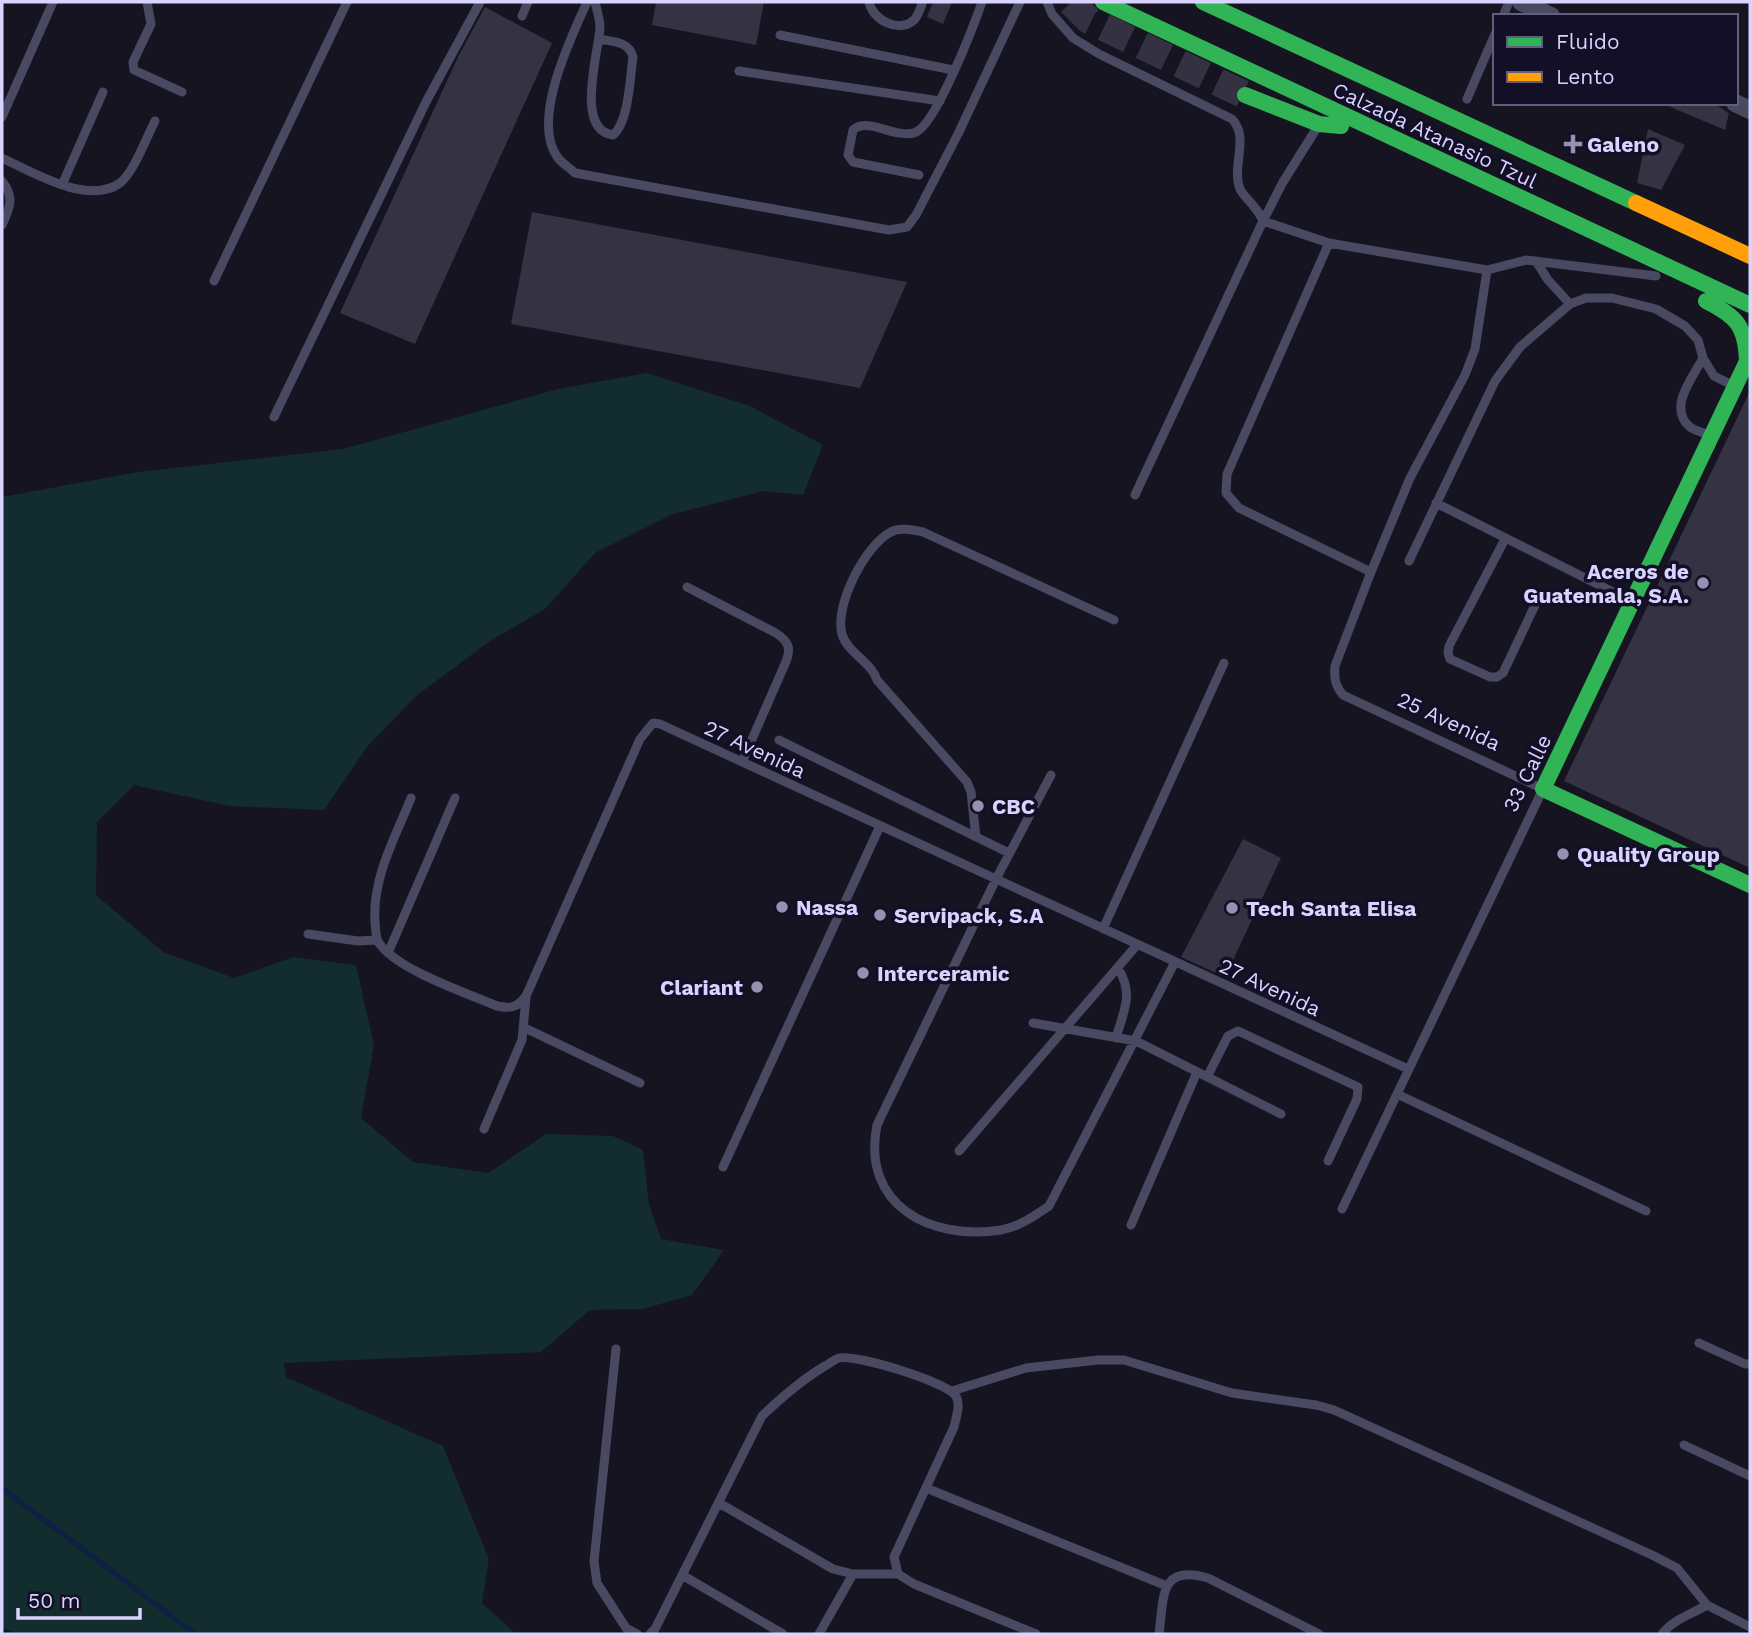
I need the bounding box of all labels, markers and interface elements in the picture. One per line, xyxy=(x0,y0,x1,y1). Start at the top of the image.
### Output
legend xyxy=(1493,14,1738,105)
text: Fluido xyxy=(1556,29,1620,54)
text: Lento xyxy=(1556,64,1615,89)
street label: Calzada Atanasio Tzul xyxy=(1329,77,1542,194)
place label: Galeno xyxy=(1587,132,1659,157)
marker: Galeno xyxy=(1565,136,1581,152)
place label: Aceros de Guatemala, S.A. xyxy=(1523,559,1689,608)
marker: Aceros de Guatemala, S.A. xyxy=(1695,575,1711,591)
street label: 25 Avenida xyxy=(1394,686,1505,756)
street label: 27 Avenida xyxy=(700,715,810,783)
street label: 33 Calle xyxy=(1498,730,1556,816)
place label: CBC xyxy=(992,794,1035,819)
marker: CBC xyxy=(970,798,986,814)
place label: Quality Group xyxy=(1577,842,1720,867)
marker: Quality Group xyxy=(1555,846,1571,862)
place label: Nassa xyxy=(796,895,859,920)
place label: Tech Santa Elisa xyxy=(1246,896,1417,921)
marker: Nassa xyxy=(774,899,790,915)
marker: Tech Santa Elisa xyxy=(1224,900,1240,916)
place label: Servipack, S.A xyxy=(894,903,1044,928)
marker: Servipack, S.A xyxy=(872,907,888,923)
street label: 27 Avenida xyxy=(1215,953,1325,1021)
place label: Interceramic xyxy=(877,961,1010,986)
marker: Interceramic xyxy=(855,965,871,981)
place label: Clariant xyxy=(660,975,743,1000)
marker: Clariant xyxy=(749,979,765,995)
scale bar xyxy=(18,1576,140,1620)
text: 50 m xyxy=(28,1588,80,1613)

